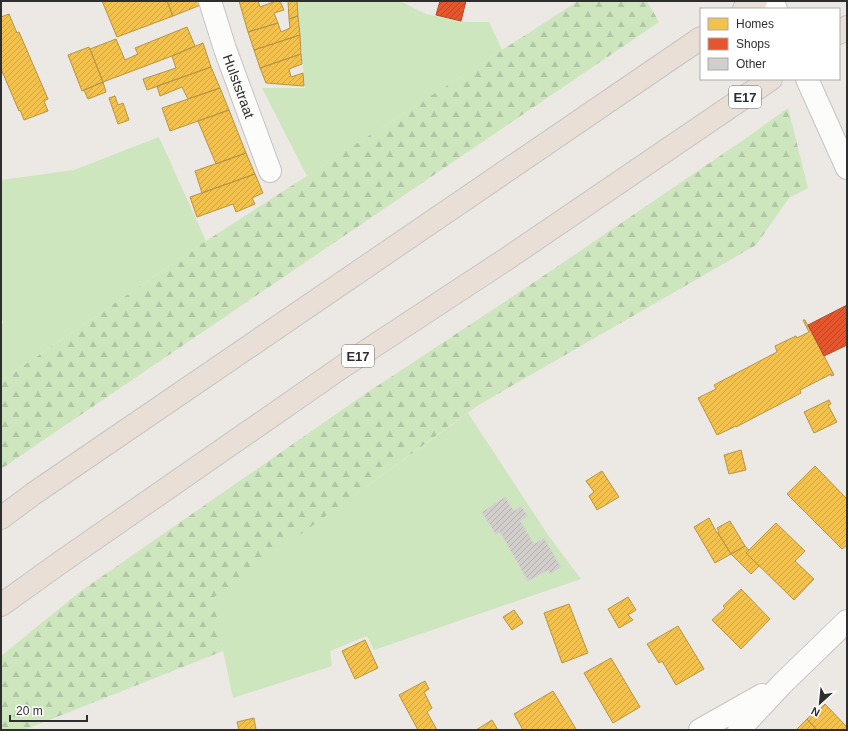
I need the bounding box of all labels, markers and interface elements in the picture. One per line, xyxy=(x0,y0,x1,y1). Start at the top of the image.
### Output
legend xyxy=(700,8,840,80)
text: Homes xyxy=(736,17,774,31)
text: Shops xyxy=(736,37,770,51)
street label: Hulststraat xyxy=(220,52,258,121)
text: Other xyxy=(736,57,766,71)
road number: E17 xyxy=(729,86,761,108)
road number: E17 xyxy=(342,345,374,367)
north arrow xyxy=(800,683,840,723)
scale bar xyxy=(10,697,87,723)
text: 20 m xyxy=(16,704,43,718)
text: N xyxy=(809,705,822,719)

